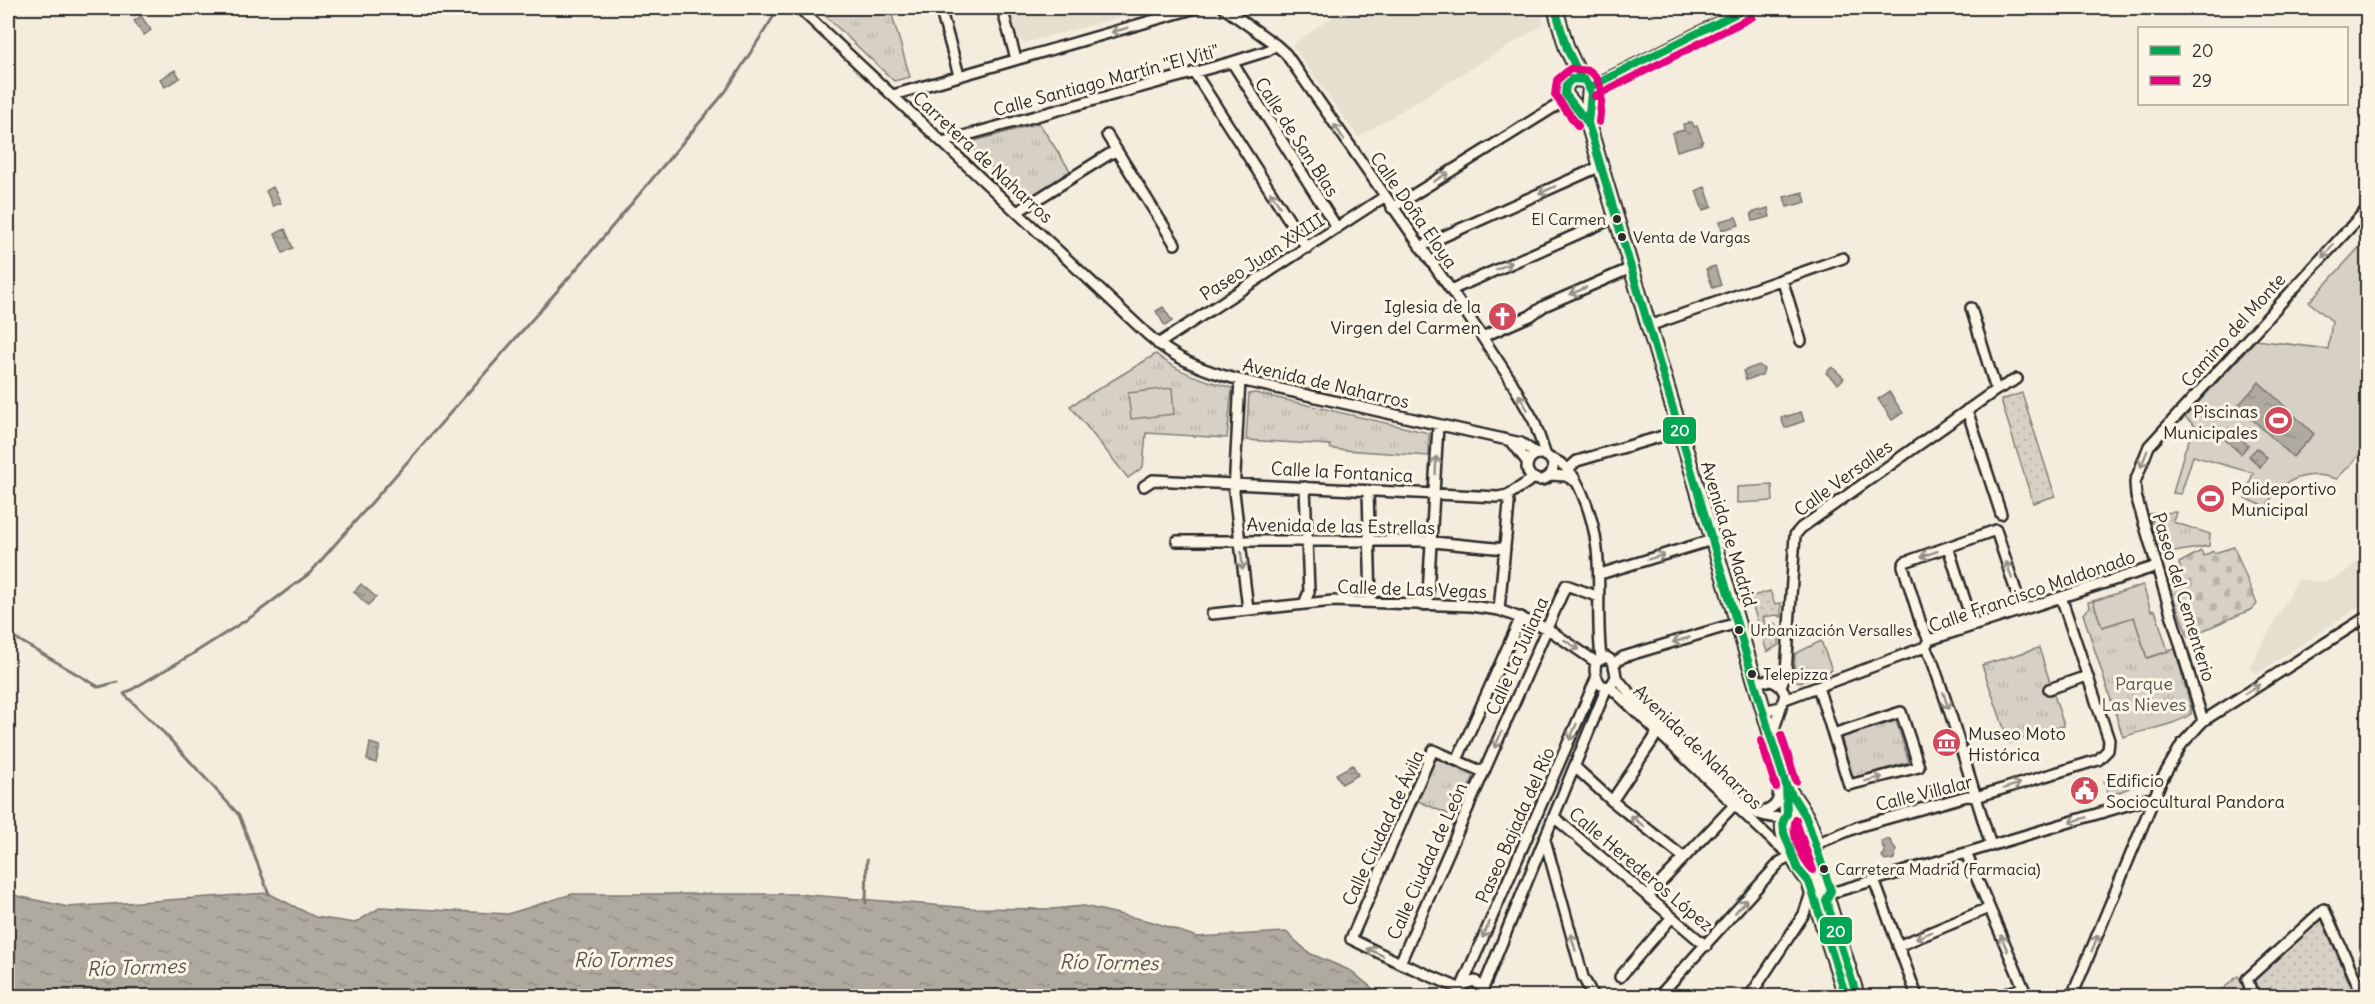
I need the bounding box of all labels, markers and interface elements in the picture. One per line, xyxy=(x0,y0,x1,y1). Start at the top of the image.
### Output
one-way arrow xyxy=(1111,24,1130,36)
legend xyxy=(2138,27,2348,105)
street label: Calle Santiago Martín "El Viti" xyxy=(991,39,1221,121)
text: 20 xyxy=(2192,39,2214,62)
text: 29 xyxy=(2192,69,2212,92)
street label: Calle de San Blas xyxy=(1250,73,1344,201)
street label: Carretera de Naharros xyxy=(908,86,1058,228)
one-way arrow xyxy=(1333,124,1345,140)
street label: Calle Doña Eloya xyxy=(1365,147,1463,273)
one-way arrow xyxy=(1432,171,1449,183)
one-way arrow xyxy=(1539,184,1557,196)
one-way arrow xyxy=(1269,191,1281,208)
street label: Paseo Juan XXIII xyxy=(1196,208,1329,306)
place label: El Carmen xyxy=(1531,209,1606,229)
marker: El Carmen xyxy=(1611,213,1623,225)
place label: Venta de Vargas xyxy=(1633,227,1750,247)
marker: Venta de Vargas xyxy=(1616,231,1628,243)
one-way arrow xyxy=(2321,243,2335,258)
one-way arrow xyxy=(1495,260,1513,271)
street label: Camino del Monte xyxy=(2176,268,2290,392)
one-way arrow xyxy=(1569,286,1587,297)
place label: Iglesia de la Virgen del Carmen xyxy=(1330,295,1481,339)
church icon: Iglesia de la Virgen del Carmen xyxy=(1486,300,1518,332)
street label: Avenida de Naharros xyxy=(1241,353,1411,413)
one-way arrow xyxy=(1517,394,1529,411)
place label: Piscinas Municipales xyxy=(2163,400,2258,444)
sports icon: Piscinas Municipales xyxy=(2263,405,2295,437)
line badge: 20 xyxy=(1662,416,1697,445)
text: 20 xyxy=(1670,420,1690,440)
street label: Calle Versalles xyxy=(1789,435,1897,521)
one-way arrow xyxy=(2138,449,2149,468)
one-way arrow xyxy=(1430,455,1441,475)
street label: Calle la Fontanica xyxy=(1270,457,1414,487)
street label: Avenida de Madrid xyxy=(1696,458,1762,610)
place label: Polideportivo Municipal xyxy=(2231,477,2336,521)
sports icon: Polideportivo Municipal xyxy=(2194,482,2226,514)
street label: Paseo del Cementerio xyxy=(2147,510,2221,684)
street label: Avenida de las Estrellas xyxy=(1247,513,1435,539)
street label: Calle Francisco Maldonado xyxy=(1926,545,2138,637)
one-way arrow xyxy=(1920,549,1939,560)
one-way arrow xyxy=(1237,551,1248,571)
one-way arrow xyxy=(1646,551,1665,562)
one-way arrow xyxy=(2003,561,2014,580)
street label: Calle de Las Vegas xyxy=(1337,575,1487,603)
street label: Calle La Juliana xyxy=(1481,593,1553,719)
place label: Urbanización Versalles xyxy=(1750,620,1913,640)
marker: Urbanización Versalles xyxy=(1733,624,1745,636)
one-way arrow xyxy=(1672,635,1691,646)
one-way arrow xyxy=(1563,640,1580,652)
place label: Telepizza xyxy=(1763,664,1828,684)
marker: Telepizza xyxy=(1746,668,1758,680)
park label: Parque Las Nieves xyxy=(2101,672,2187,716)
street label: Avenida de Naharros xyxy=(1629,680,1767,814)
one-way arrow xyxy=(2243,683,2260,695)
one-way arrow xyxy=(1941,691,1952,710)
place label: Museo Moto Histórica xyxy=(1968,722,2066,766)
one-way arrow xyxy=(1567,723,1578,741)
museum icon: Museo Moto Histórica xyxy=(1931,727,1963,759)
one-way arrow xyxy=(1491,731,1503,749)
street label: Paseo Bajada del Río xyxy=(1470,743,1560,907)
street label: Calle Ciudad de Ávila xyxy=(1337,747,1429,909)
place label: Edificio Sociocultural Pandora xyxy=(2106,769,2285,813)
street label: Calle Villalar xyxy=(1873,770,1976,816)
one-way arrow xyxy=(1864,772,1883,784)
public building icon: Edificio Sociocultural Pandora xyxy=(2069,774,2101,806)
street label: Calle Ciudad de León xyxy=(1382,779,1472,943)
one-way arrow xyxy=(2002,780,2021,791)
street label: Calle Herederos López xyxy=(1564,802,1718,936)
one-way arrow xyxy=(1629,814,1645,827)
one-way arrow xyxy=(2069,815,2088,826)
place label: Carretera Madrid (Farmacia) xyxy=(1835,859,2041,879)
marker: Carretera Madrid (Farmacia) xyxy=(1818,863,1830,875)
one-way arrow xyxy=(1734,899,1748,914)
line badge: 20 xyxy=(1819,916,1853,945)
one-way arrow xyxy=(1480,921,1492,939)
text: 20 xyxy=(1826,921,1846,941)
one-way arrow xyxy=(1915,930,1934,941)
one-way arrow xyxy=(1567,933,1579,952)
one-way arrow xyxy=(1998,934,2009,952)
one-way arrow xyxy=(2090,934,2101,952)
one-way arrow xyxy=(1367,945,1385,957)
water label: Río Tormes xyxy=(573,947,674,972)
water label: Río Tormes xyxy=(1059,949,1161,975)
water label: Río Tormes xyxy=(86,953,188,981)

